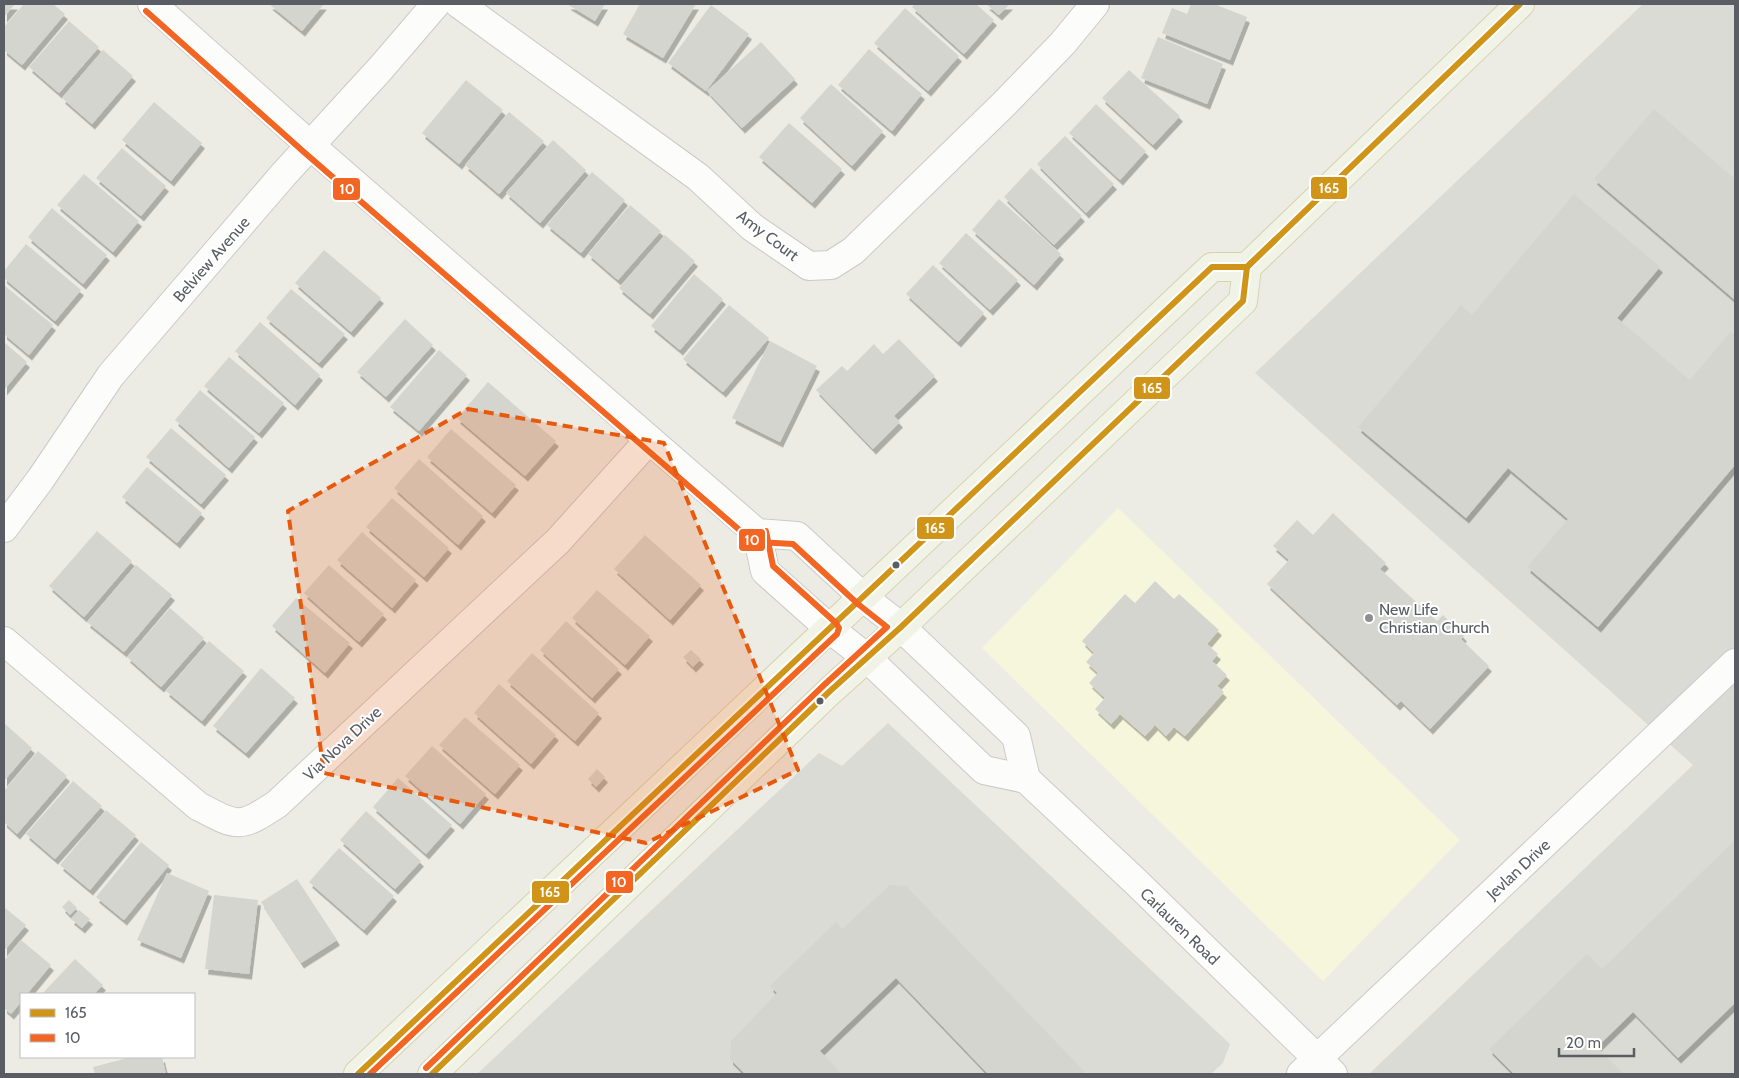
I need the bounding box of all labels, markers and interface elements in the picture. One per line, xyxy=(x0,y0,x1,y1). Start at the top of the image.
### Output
line badge: 165 xyxy=(1310,176,1348,200)
line badge: 10 xyxy=(332,177,361,201)
text: 165 xyxy=(1319,179,1339,197)
text: 10 xyxy=(339,180,355,198)
street label: Amy Court xyxy=(733,206,803,265)
street label: Belview Avenue xyxy=(169,213,254,306)
line badge: 165 xyxy=(1133,376,1171,400)
text: 165 xyxy=(1142,379,1162,397)
line badge: 165 xyxy=(916,516,955,540)
text: 165 xyxy=(925,519,945,537)
line badge: 10 xyxy=(738,528,766,552)
text: 10 xyxy=(744,531,760,549)
unlabelled marker xyxy=(891,560,901,570)
place label: New Life Christian Church xyxy=(1379,600,1489,637)
marker: New Life Christian Church xyxy=(1363,612,1375,624)
unlabelled marker xyxy=(815,696,825,706)
street label: Via Nova Drive xyxy=(299,702,385,784)
street label: Jevlan Drive xyxy=(1482,835,1554,904)
line badge: 10 xyxy=(605,870,634,894)
text: 10 xyxy=(611,873,627,891)
line badge: 165 xyxy=(531,880,570,904)
text: 165 xyxy=(540,883,560,901)
street label: Carlauren Road xyxy=(1136,884,1223,969)
legend xyxy=(20,993,195,1058)
text: 165 xyxy=(65,1004,87,1022)
scale bar xyxy=(1559,1026,1634,1058)
text: 10 xyxy=(65,1029,80,1047)
text: 20 m xyxy=(1566,1034,1601,1052)

